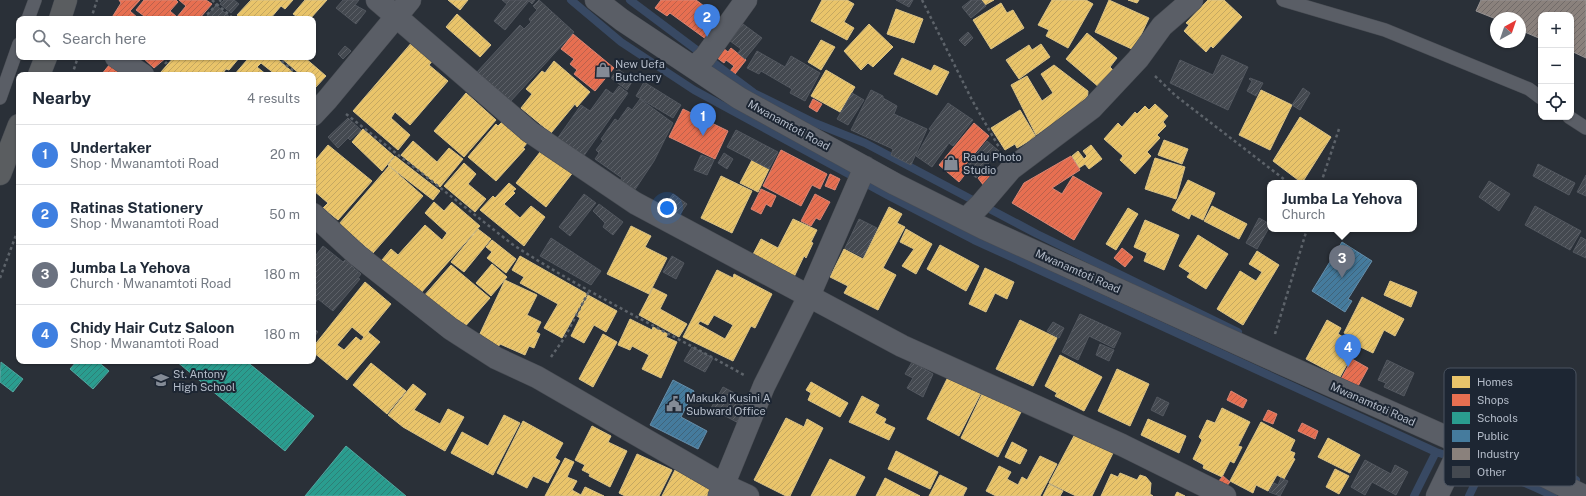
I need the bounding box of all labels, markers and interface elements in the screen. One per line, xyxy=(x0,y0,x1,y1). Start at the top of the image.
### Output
pin: 2 xyxy=(694,4,720,37)
north arrow xyxy=(1490,12,1526,48)
map controls xyxy=(1538,12,1574,120)
button: + xyxy=(1538,12,1574,48)
search box xyxy=(16,16,316,60)
icon: search xyxy=(30,27,52,49)
text: Search here xyxy=(62,30,146,47)
button: − xyxy=(1538,48,1574,84)
place label: New Uefa Butchery xyxy=(615,58,665,83)
shop icon: New Uefa Butchery xyxy=(594,61,612,79)
button: locate xyxy=(1538,84,1574,120)
text: Nearby xyxy=(32,88,91,108)
text: 4 results xyxy=(247,91,300,106)
street label: Mwanamtoti Road xyxy=(746,98,832,152)
pin: 1 xyxy=(690,103,716,136)
text: Undertaker xyxy=(70,139,151,156)
text: 1 xyxy=(42,147,48,162)
text: 20 m xyxy=(270,147,300,162)
place label: Radu Photo Studio xyxy=(963,151,1022,176)
shop icon: Radu Photo Studio xyxy=(942,154,960,172)
text: Shop · Mwanamtoti Road xyxy=(70,156,219,171)
popup xyxy=(1267,180,1417,232)
text: Jumba La Yehova xyxy=(1282,190,1402,207)
your location xyxy=(657,198,677,218)
text: Ratinas Stationery xyxy=(70,199,203,216)
text: 2 xyxy=(41,207,49,222)
text: 50 m xyxy=(269,207,300,222)
text: Church xyxy=(1282,207,1325,222)
text: Shop · Mwanamtoti Road xyxy=(70,216,219,231)
pin: 3 xyxy=(1329,245,1355,278)
street label: Mwanamtoti Road xyxy=(1034,247,1122,295)
text: Jumba La Yehova xyxy=(70,259,190,276)
text: 3 xyxy=(41,267,49,282)
text: 180 m xyxy=(264,267,300,282)
text: Church · Mwanamtoti Road xyxy=(70,276,231,291)
text: Chidy Hair Cutz Saloon xyxy=(70,319,234,336)
text: 4 xyxy=(41,327,49,342)
text: 180 m xyxy=(264,327,300,342)
pin: 4 xyxy=(1335,334,1361,367)
text: Shop · Mwanamtoti Road xyxy=(70,336,219,351)
place label: St. Antony High School xyxy=(173,368,235,393)
legend xyxy=(1444,368,1576,486)
school or university icon: St. Antony High School xyxy=(152,371,170,389)
text: Homes xyxy=(1477,376,1513,388)
street label: Mwanamtoti Road xyxy=(1329,380,1417,428)
place label: Makuka Kusini A Subward Office xyxy=(686,392,771,417)
text: Shops xyxy=(1477,394,1509,406)
public building icon: Makuka Kusini A Subward Office xyxy=(665,395,683,413)
text: Schools xyxy=(1477,412,1518,424)
text: Public xyxy=(1477,430,1509,442)
text: Industry xyxy=(1477,448,1520,460)
text: Other xyxy=(1477,466,1506,478)

